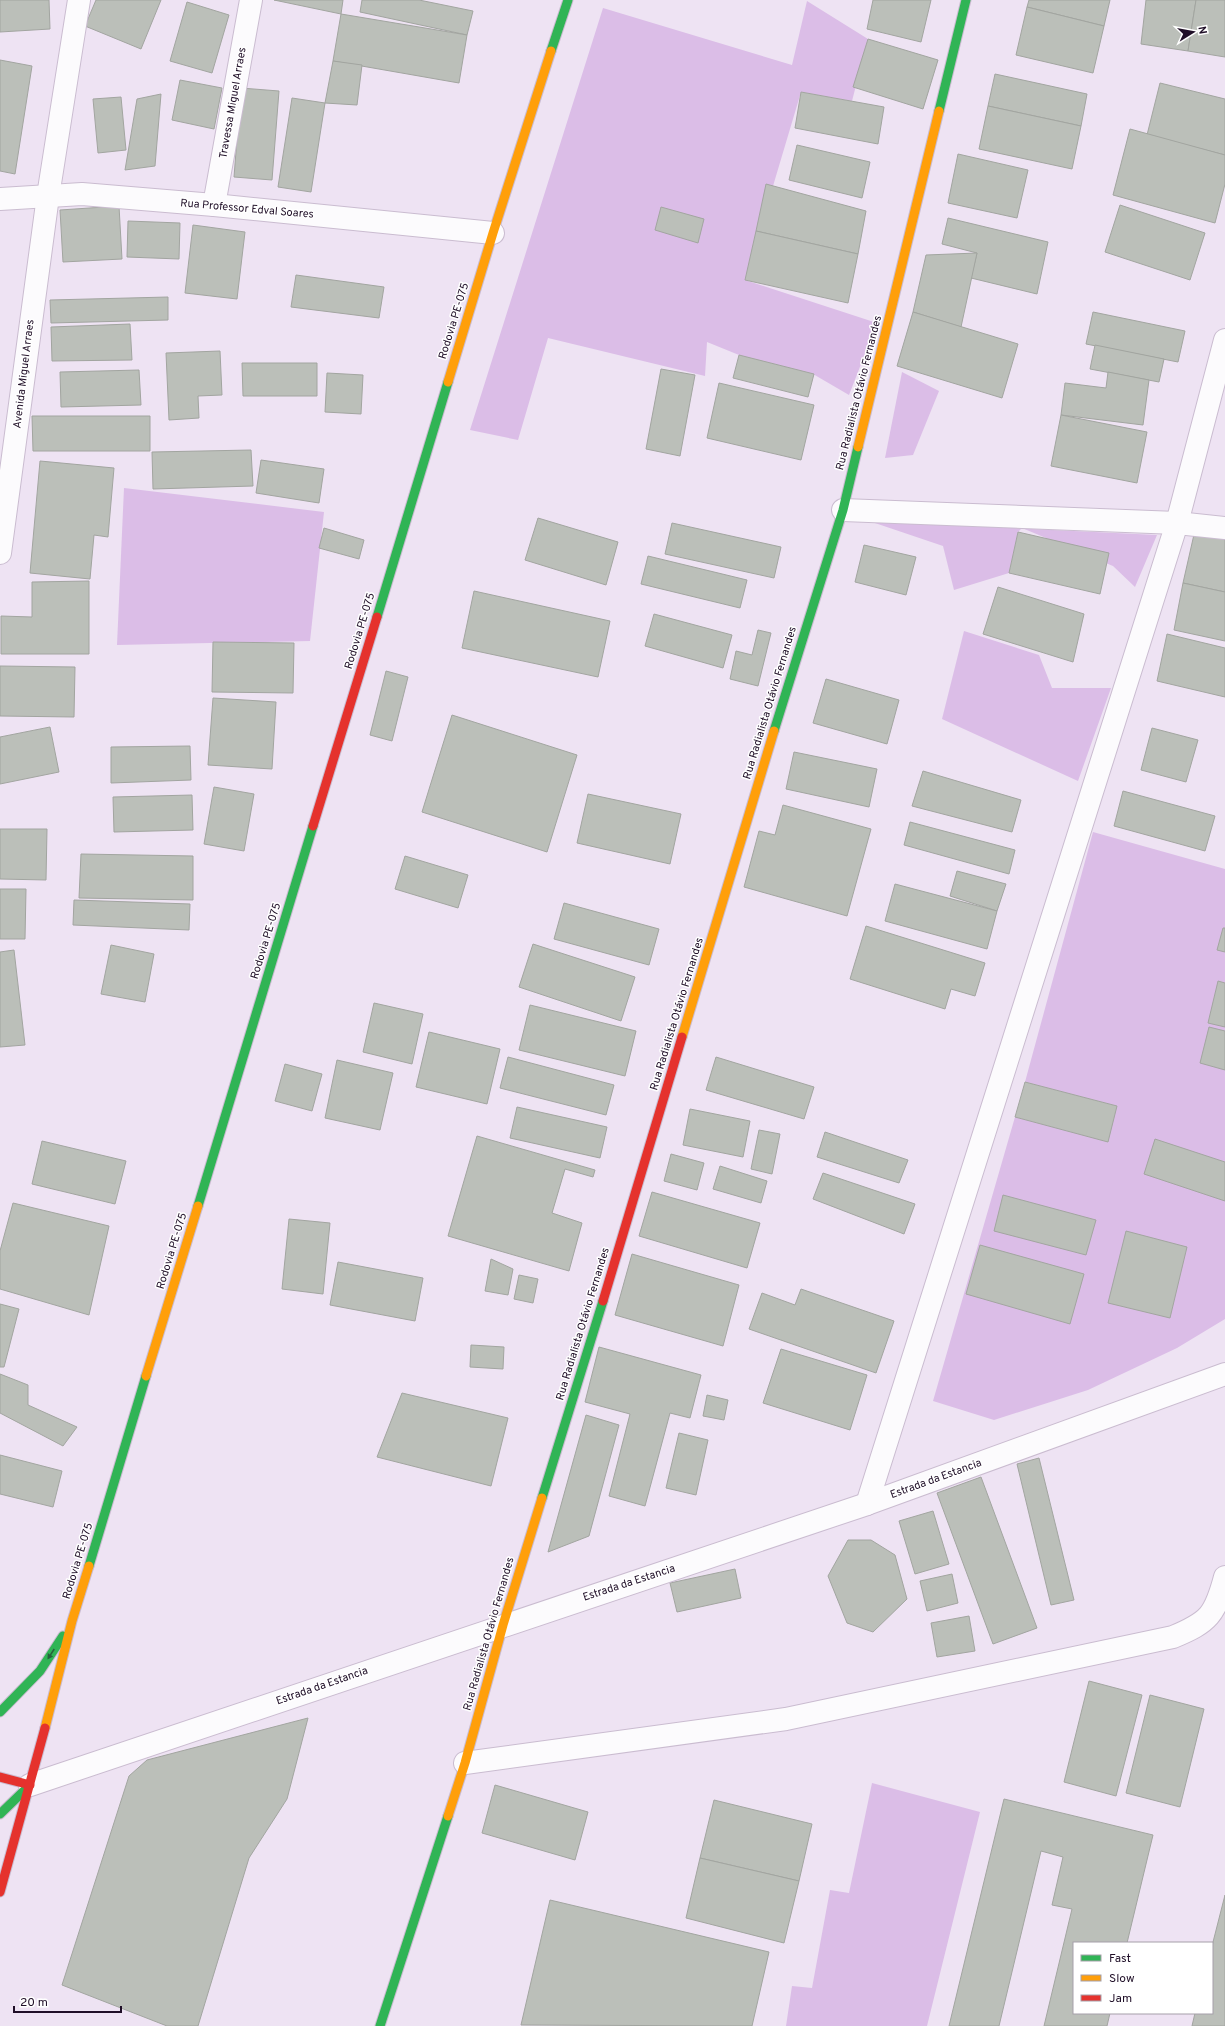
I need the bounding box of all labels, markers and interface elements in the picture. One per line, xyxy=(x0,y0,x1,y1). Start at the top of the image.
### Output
north arrow xyxy=(1173,12,1213,52)
text: N xyxy=(1194,25,1209,35)
street label: Travessa Miguel Arraes xyxy=(216,46,250,160)
street label: Rua Professor Edval Soares xyxy=(180,196,314,222)
street label: Rodovia PE-075 xyxy=(436,281,472,361)
street label: Rua Radialista Otávio Fernandes xyxy=(833,314,885,472)
street label: Avenida Miguel Arraes xyxy=(10,319,38,429)
street label: Rodovia PE-075 xyxy=(342,591,378,671)
street label: Rua Radialista Otávio Fernandes xyxy=(740,625,800,781)
street label: Rodovia PE-075 xyxy=(248,901,284,981)
street label: Rua Radialista Otávio Fernandes xyxy=(647,936,707,1092)
street label: Rodovia PE-075 xyxy=(154,1211,190,1291)
street label: Rua Radialista Otávio Fernandes xyxy=(553,1246,613,1402)
street label: Estrada da Estancia xyxy=(888,1456,984,1502)
street label: Rodovia PE-075 xyxy=(60,1521,96,1601)
street label: Rua Radialista Otávio Fernandes xyxy=(460,1556,518,1712)
street label: Estrada da Estancia xyxy=(581,1561,677,1605)
one-way arrow xyxy=(47,1649,55,1659)
street label: Estrada da Estancia xyxy=(274,1664,370,1708)
legend xyxy=(1073,1942,1213,2014)
text: Fast xyxy=(1109,1951,1131,1967)
text: Slow xyxy=(1109,1971,1135,1987)
scale bar xyxy=(14,1988,121,2014)
text: Jam xyxy=(1109,1991,1132,2007)
text: 20 m xyxy=(20,1995,48,2011)

